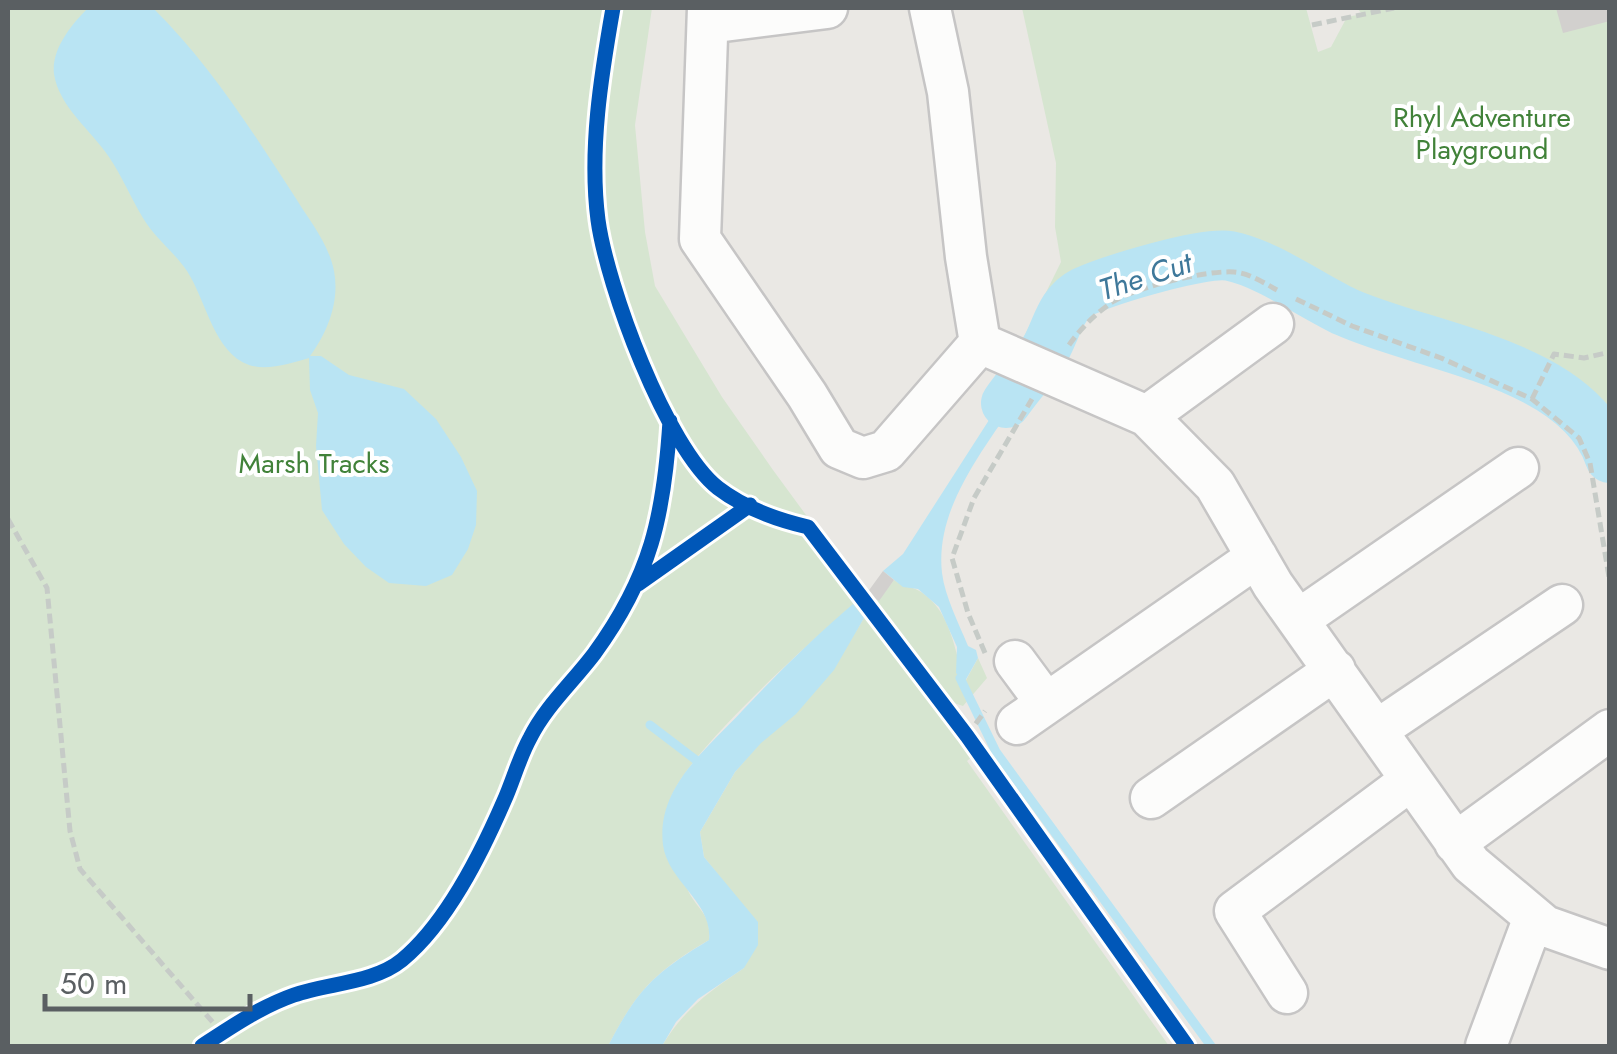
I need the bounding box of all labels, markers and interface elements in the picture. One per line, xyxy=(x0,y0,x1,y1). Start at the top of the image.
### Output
park label: Rhyl Adventure Playground xyxy=(1393,97,1571,170)
water label: The Cut xyxy=(1093,240,1199,311)
park label: Marsh Tracks xyxy=(239,443,389,484)
scale bar xyxy=(45,949,250,1011)
text: 50 m xyxy=(60,962,127,1005)

